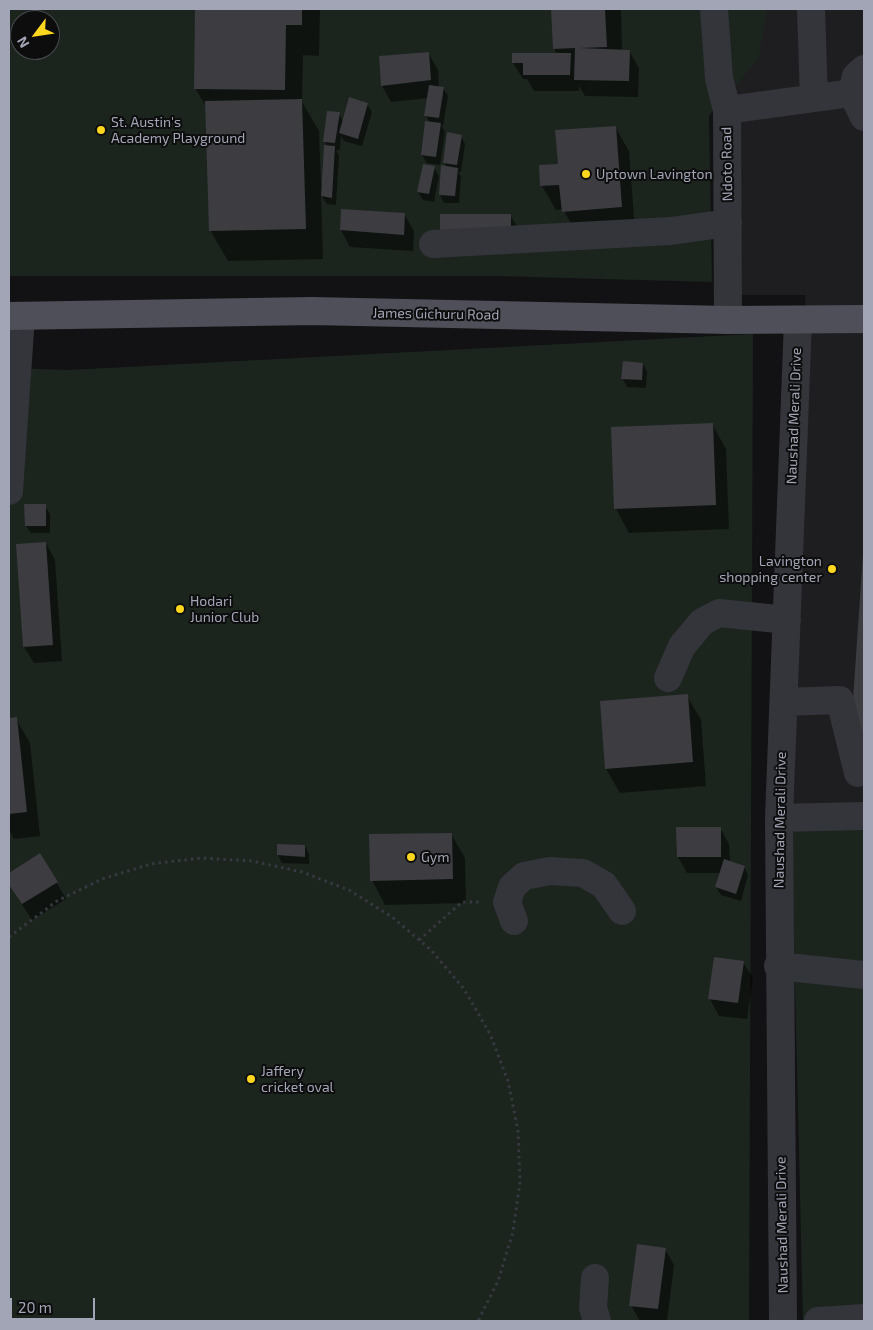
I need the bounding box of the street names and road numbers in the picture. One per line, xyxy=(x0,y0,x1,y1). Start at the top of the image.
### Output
street label: Ndoto Road xyxy=(718,127,736,201)
street label: James Gichuru Road xyxy=(373,304,499,324)
street label: Naushad Merali Drive xyxy=(783,347,805,485)
street label: Naushad Merali Drive xyxy=(770,752,790,888)
street label: Naushad Merali Drive xyxy=(772,1157,792,1293)

